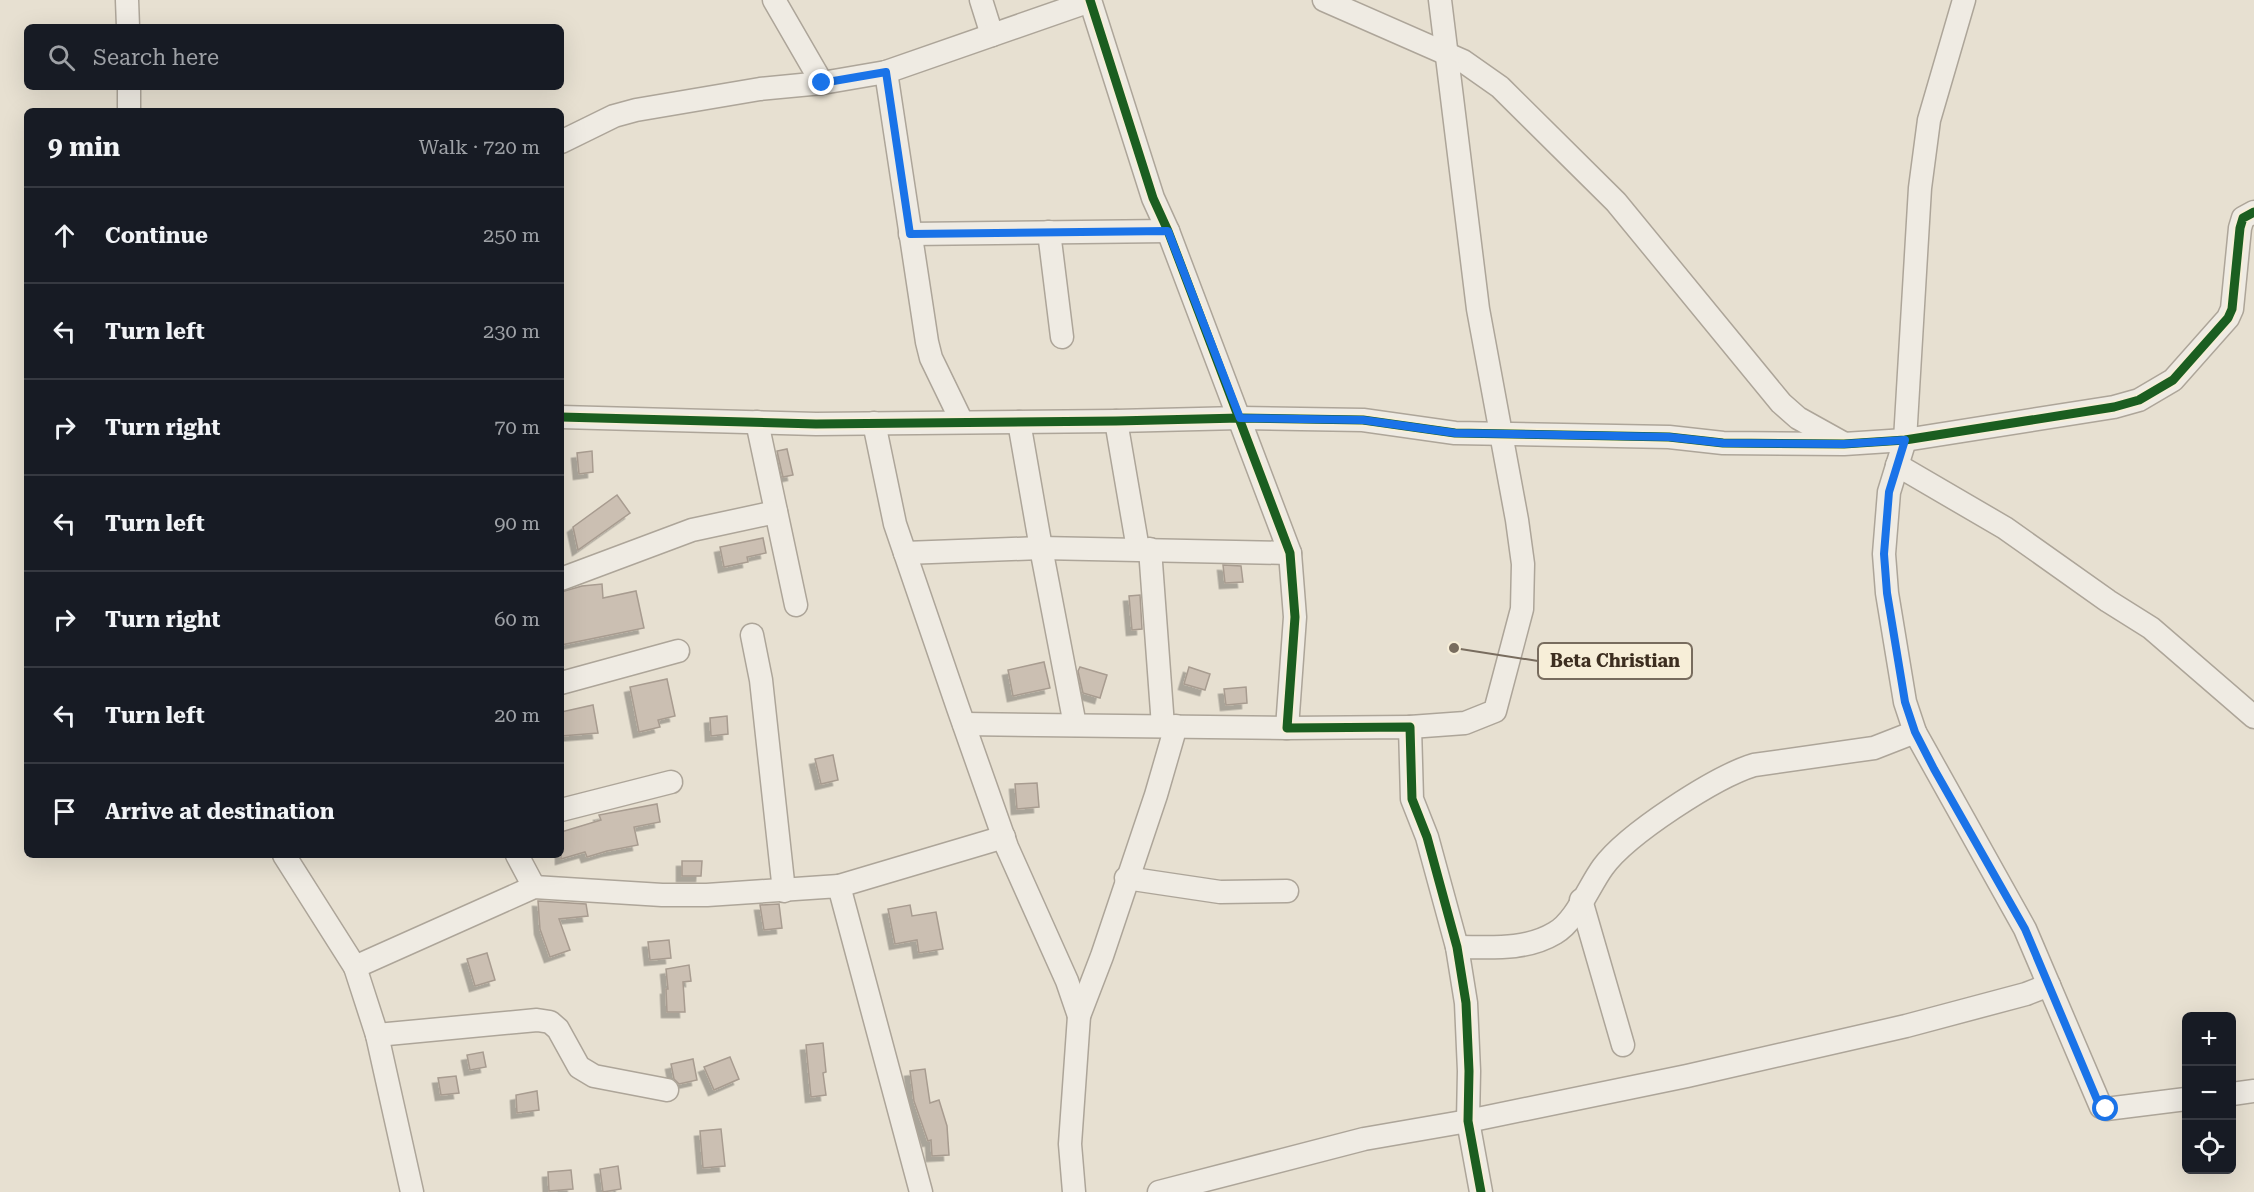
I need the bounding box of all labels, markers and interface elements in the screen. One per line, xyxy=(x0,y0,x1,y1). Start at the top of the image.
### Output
search box xyxy=(24,24,564,90)
icon: search xyxy=(45,41,78,74)
text: Search here xyxy=(93,45,219,70)
route end xyxy=(808,69,834,95)
text: 9 min xyxy=(48,132,120,162)
text: Walk · 720 m xyxy=(419,135,540,159)
icon: ahead xyxy=(48,219,81,252)
text: Continue xyxy=(105,223,208,248)
text: 250 m xyxy=(483,223,540,247)
icon: left xyxy=(48,315,81,348)
text: Turn left xyxy=(105,319,205,344)
text: 230 m xyxy=(483,319,540,343)
icon: right xyxy=(48,411,81,444)
text: Turn right xyxy=(105,415,220,440)
text: 70 m xyxy=(494,415,540,439)
icon: left xyxy=(48,507,81,540)
text: Turn left xyxy=(105,511,205,536)
text: 90 m xyxy=(494,511,540,535)
icon: right xyxy=(48,603,81,636)
text: Turn right xyxy=(105,607,220,632)
text: 60 m xyxy=(494,607,540,631)
callout: Beta Christian xyxy=(1538,643,1692,679)
text: Beta Christian xyxy=(1550,650,1680,671)
icon: left xyxy=(48,699,81,732)
text: Turn left xyxy=(105,703,205,728)
text: 20 m xyxy=(494,703,540,727)
icon: arrive xyxy=(48,795,81,828)
text: Arrive at destination xyxy=(105,799,334,824)
map controls xyxy=(2182,1012,2236,1174)
button: + xyxy=(2182,1012,2236,1066)
button: − xyxy=(2182,1066,2236,1120)
route start xyxy=(2092,1095,2118,1121)
button: locate xyxy=(2182,1120,2236,1174)

